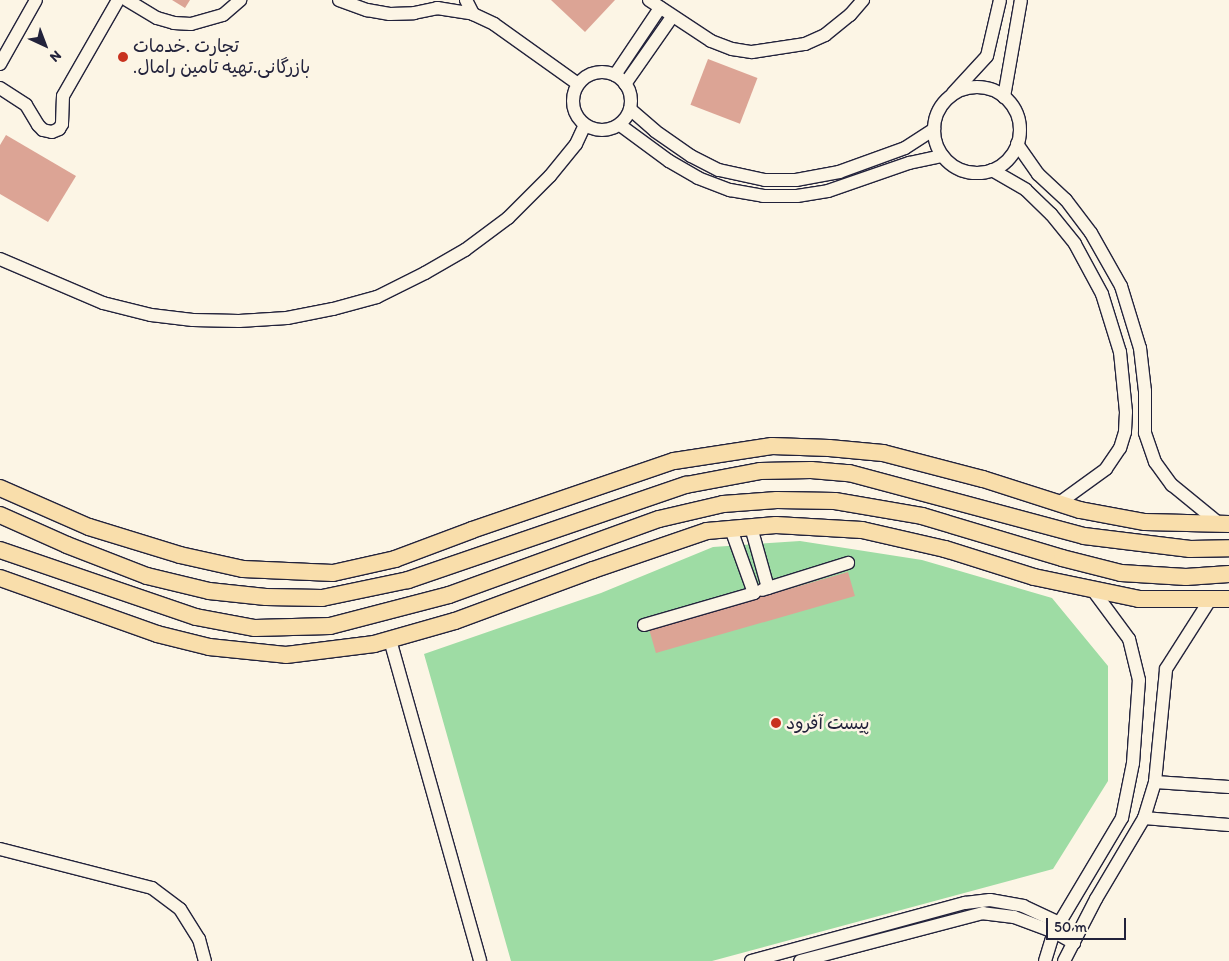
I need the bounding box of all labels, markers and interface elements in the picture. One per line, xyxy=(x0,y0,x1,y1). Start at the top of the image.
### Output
north arrow xyxy=(20,20,70,70)
place label: تجارت .خدمات .بازرگانی.تهیه تامین رامال xyxy=(133,36,310,78)
text: N xyxy=(46,47,65,66)
marker: تجارت .خدمات .بازرگانی.تهیه تامین رامال xyxy=(117,51,129,63)
place label: پیست آفرود xyxy=(786,712,869,734)
marker: پیست آفرود xyxy=(770,717,782,729)
scale bar xyxy=(1049,908,1129,940)
text: 50 m xyxy=(1054,918,1087,936)

